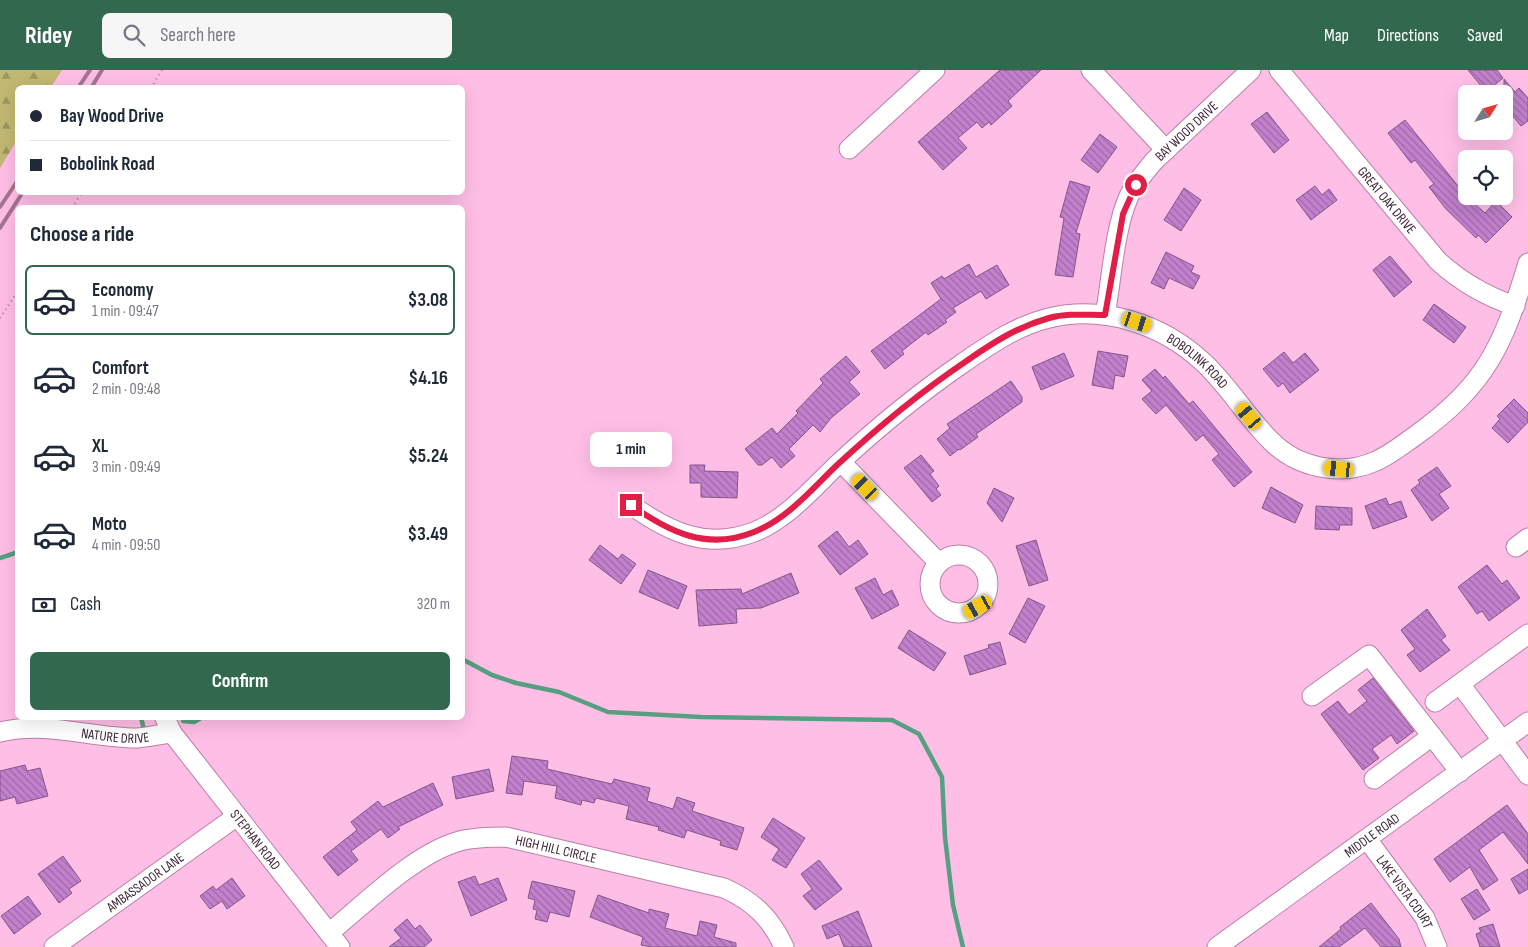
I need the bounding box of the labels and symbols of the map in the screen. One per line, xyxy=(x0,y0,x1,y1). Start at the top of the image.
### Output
north arrow xyxy=(1458,85,1512,140)
street label: BAY WOOD DRIVE xyxy=(1151,97,1221,164)
street label: GREAT OAK DRIVE xyxy=(1354,163,1420,237)
route start xyxy=(1125,174,1147,196)
car xyxy=(1120,310,1153,334)
street label: BOBOLINK ROAD xyxy=(1164,329,1232,392)
car xyxy=(1233,400,1264,432)
callout: 1 min xyxy=(590,432,672,468)
car xyxy=(1323,460,1354,478)
car xyxy=(849,471,880,503)
route end xyxy=(620,494,642,516)
car xyxy=(961,593,994,621)
street label: NATURE DRIVE xyxy=(80,724,151,747)
street label: STEPHAN ROAD xyxy=(227,806,285,873)
street label: MIDDLE ROAD xyxy=(1341,809,1403,861)
street label: HIGH HILL CIRCLE xyxy=(514,831,599,866)
street label: AMBASSADOR LANE xyxy=(102,848,187,916)
street label: LAKE VISTA COURT xyxy=(1373,851,1437,931)

